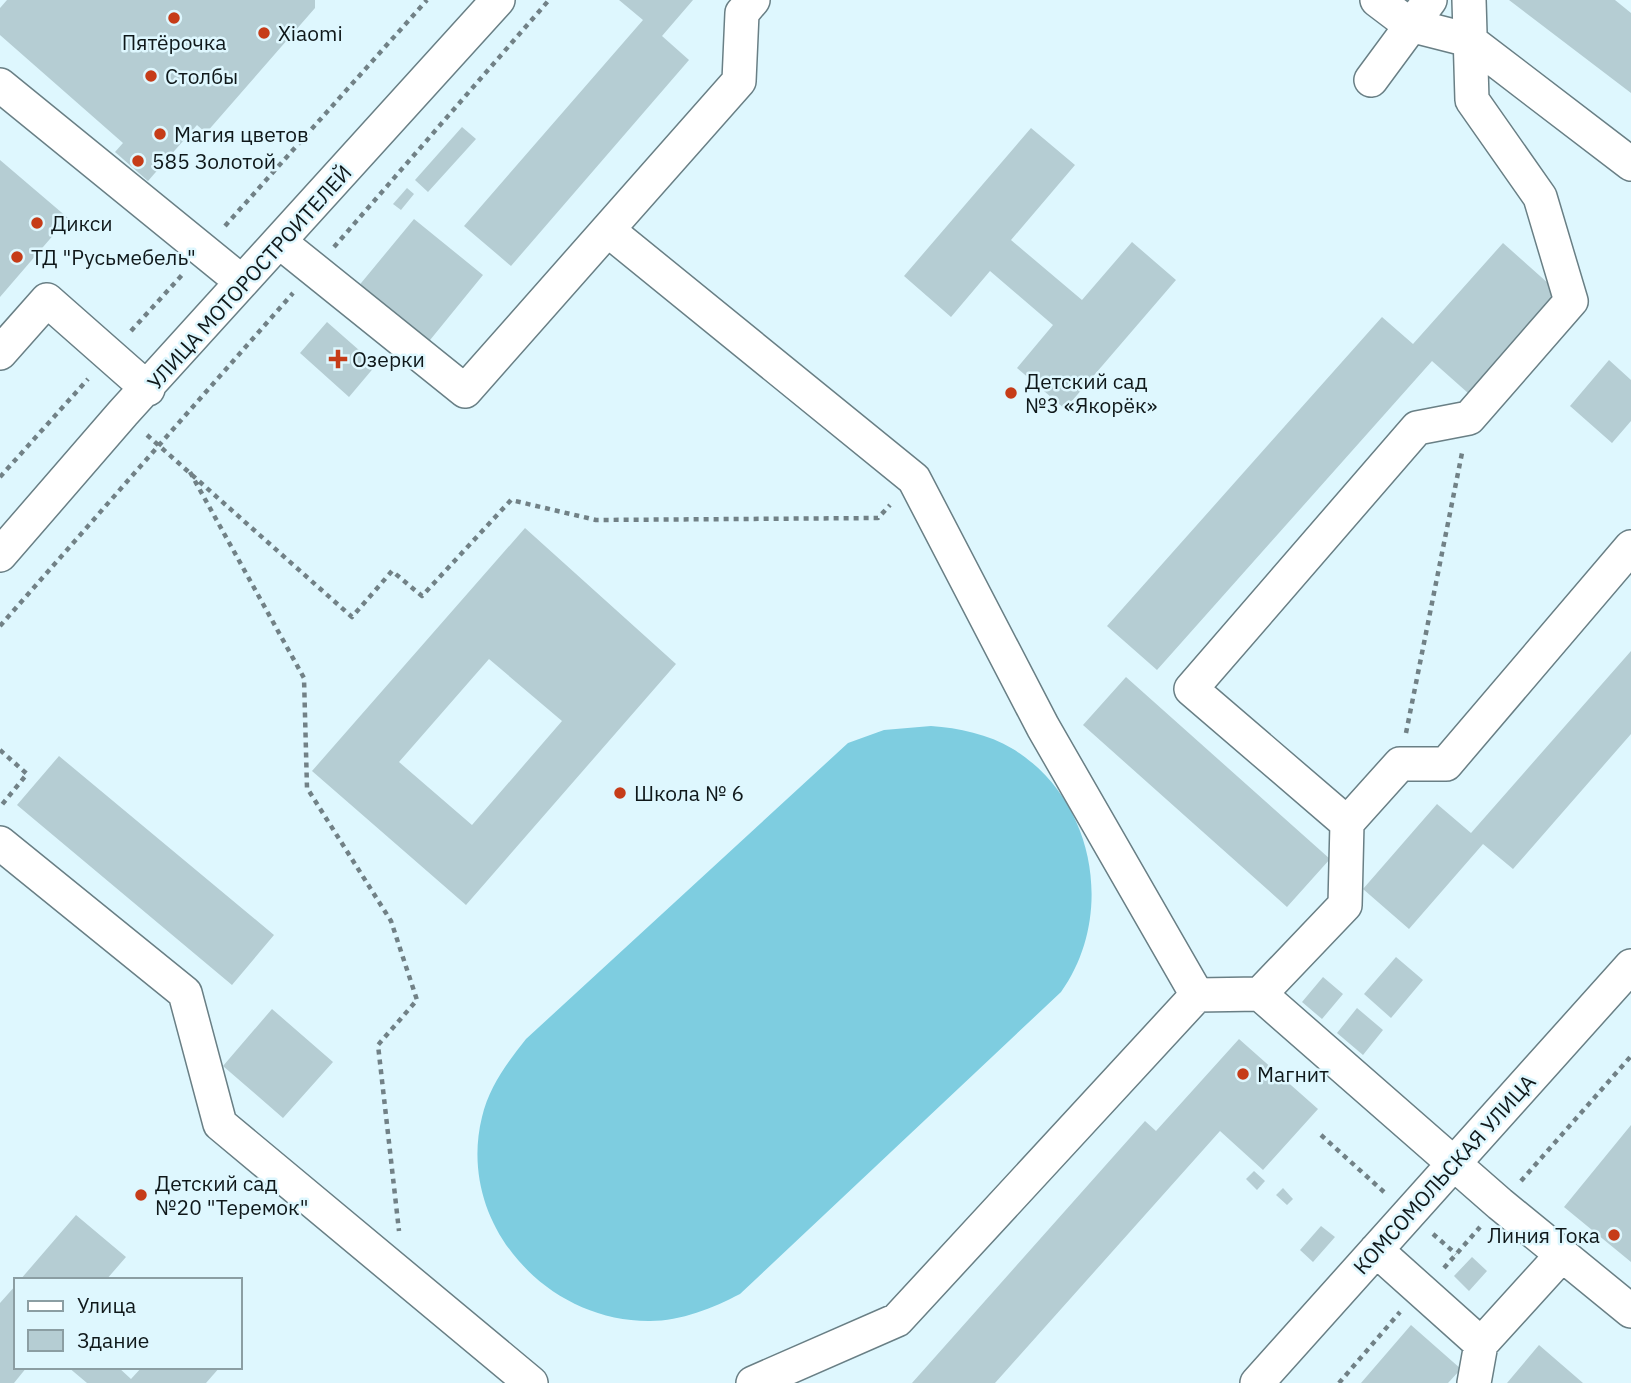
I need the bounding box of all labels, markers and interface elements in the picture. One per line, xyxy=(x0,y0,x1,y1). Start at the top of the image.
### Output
marker: Пятёрочка xyxy=(166,10,182,26)
place label: Xiaomi xyxy=(278,19,343,47)
marker: Xiaomi xyxy=(256,25,272,41)
place label: Пятёрочка xyxy=(122,28,226,56)
place label: Столбы xyxy=(165,62,238,90)
marker: Столбы xyxy=(143,68,159,84)
place label: Магия цветов xyxy=(174,120,309,148)
marker: Магия цветов xyxy=(152,126,168,142)
place label: 585 Золотой xyxy=(152,147,276,175)
marker: 585 Золотой xyxy=(130,153,146,169)
street label: УЛИЦА МОТОРОСТРОИТЕЛЕЙ xyxy=(141,159,357,395)
place label: Дикси xyxy=(51,209,113,237)
marker: Дикси xyxy=(29,215,45,231)
place label: ТД "Русьмебель" xyxy=(31,243,196,271)
marker: ТД "Русьмебель" xyxy=(9,249,25,265)
place label: Озерки xyxy=(352,345,425,373)
marker: Озерки xyxy=(330,351,346,367)
place label: Детский сад №3 «Якорёк» xyxy=(1025,367,1158,419)
marker: Детский сад №3 «Якорёк» xyxy=(1003,385,1019,401)
place label: Школа № 6 xyxy=(634,779,744,807)
marker: Школа № 6 xyxy=(612,785,628,801)
place label: Магнит xyxy=(1257,1060,1329,1088)
marker: Магнит xyxy=(1235,1066,1251,1082)
street label: КОМСОМОЛЬСКАЯ УЛИЦА xyxy=(1347,1068,1541,1280)
place label: Детский сад №20 "Теремок" xyxy=(155,1169,308,1221)
marker: Детский сад №20 "Теремок" xyxy=(133,1187,149,1203)
place label: Линия Тока xyxy=(1487,1221,1600,1249)
marker: Линия Тока xyxy=(1606,1227,1622,1243)
legend xyxy=(14,1278,242,1369)
text: Улица xyxy=(77,1291,136,1319)
text: Здание xyxy=(77,1326,149,1354)

